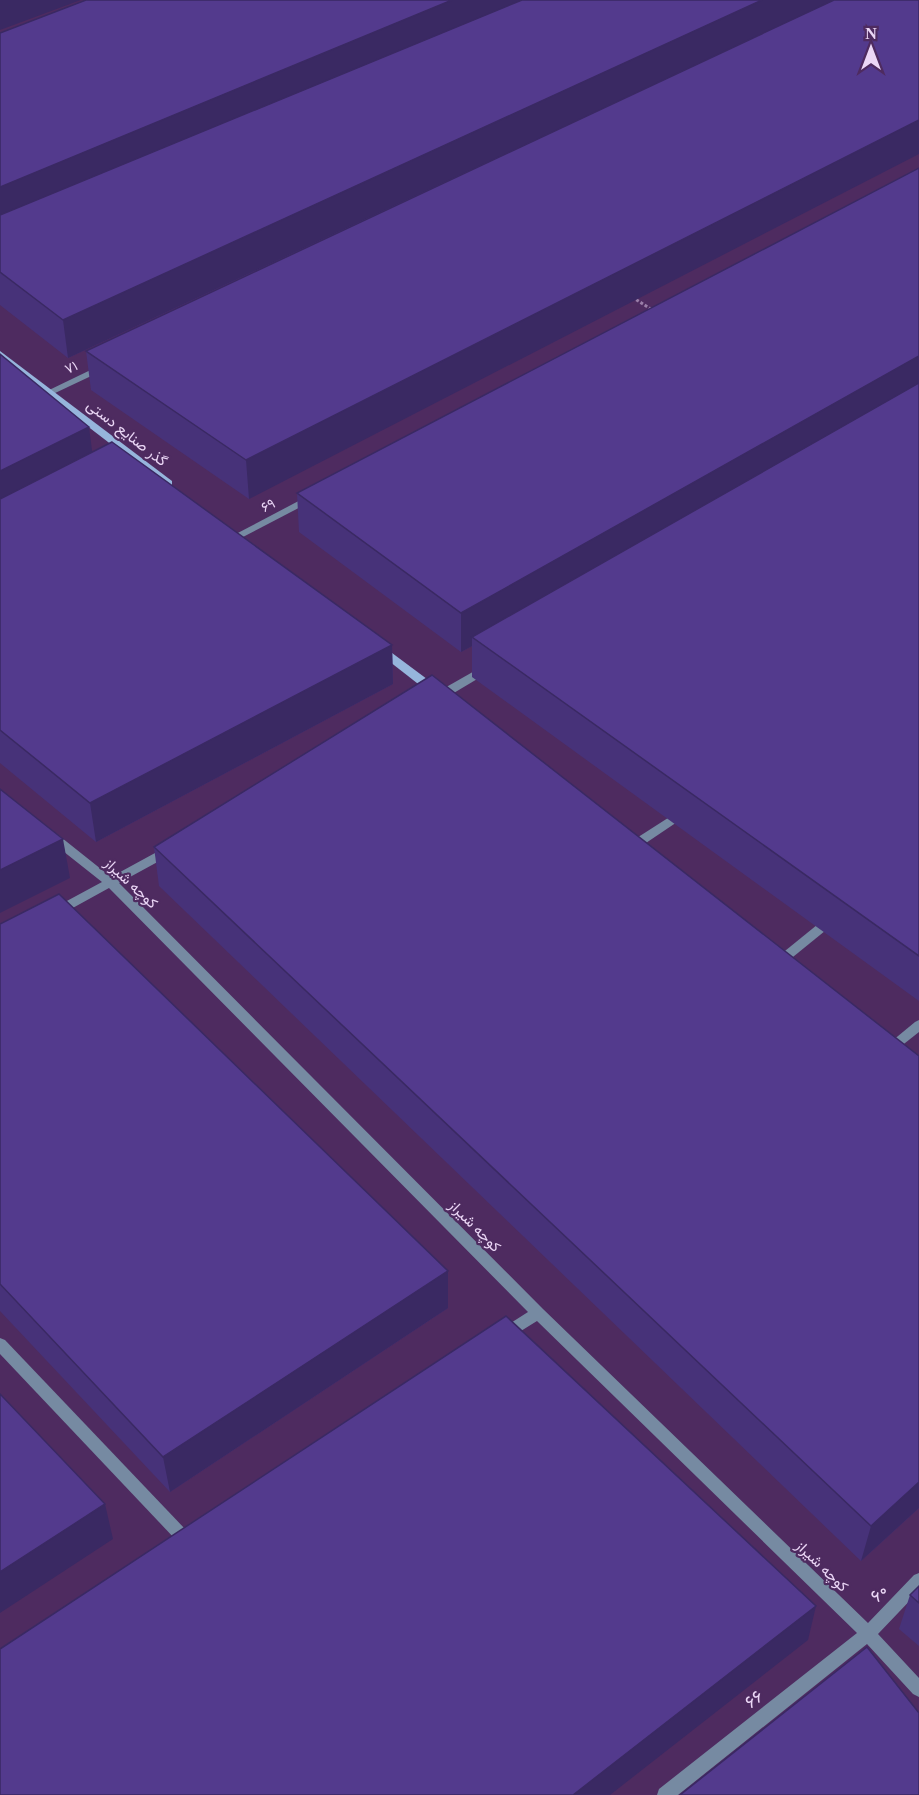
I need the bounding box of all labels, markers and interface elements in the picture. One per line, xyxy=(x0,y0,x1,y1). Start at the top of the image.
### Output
north arrow xyxy=(841,18,901,78)
text: N xyxy=(865,25,877,42)
street label: ۷۱ xyxy=(62,358,80,377)
street label: گذر صنایع دستی xyxy=(82,397,171,472)
street label: ۶۹ xyxy=(259,496,278,515)
street label: کوچه شیراز xyxy=(99,854,161,913)
street label: کوچه شیراز xyxy=(444,1196,504,1257)
street label: کوچه شیراز xyxy=(791,1537,852,1596)
street label: ۶۰ xyxy=(866,1580,892,1606)
street label: ۶۶ xyxy=(741,1686,767,1712)

